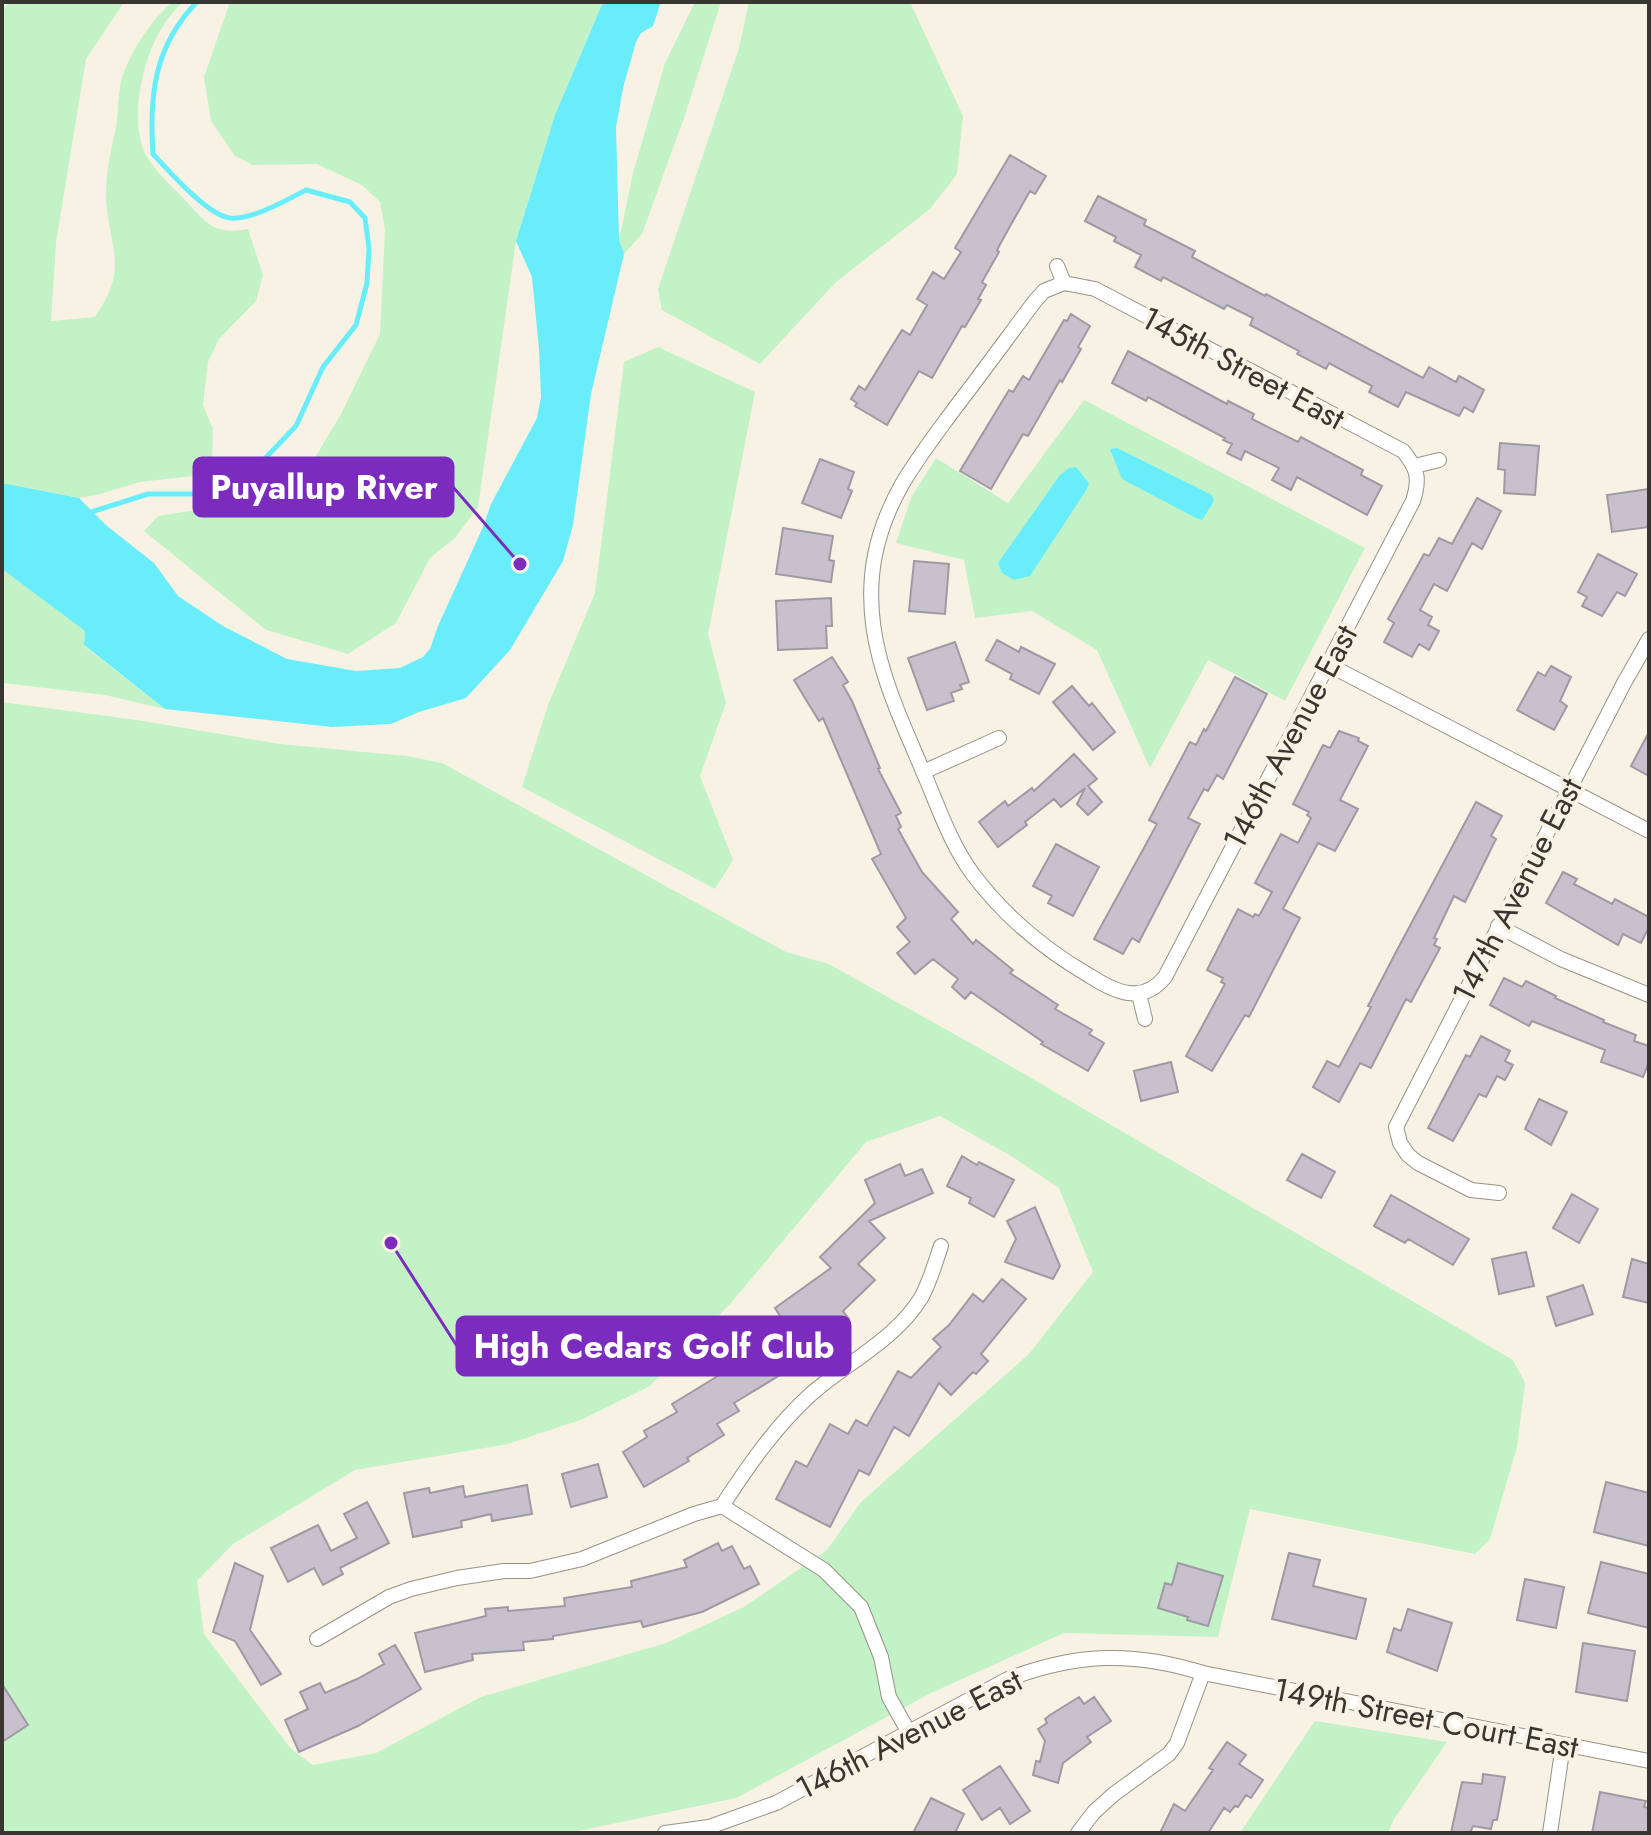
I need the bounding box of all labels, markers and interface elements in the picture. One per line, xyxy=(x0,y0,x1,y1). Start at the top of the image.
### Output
street label: 145th Street East xyxy=(1133,295,1353,441)
callout: Puyallup River xyxy=(194,458,453,516)
text: Puyallup River xyxy=(210,463,438,512)
street label: 146th Avenue East xyxy=(1211,616,1369,857)
street label: 147th Avenue East xyxy=(1440,769,1594,1010)
callout: High Cedars Golf Club xyxy=(457,1317,850,1375)
text: High Cedars Golf Club xyxy=(473,1322,835,1371)
street label: 146th Avenue East xyxy=(788,1657,1030,1811)
street label: 149th Street Court East xyxy=(1270,1666,1583,1770)

